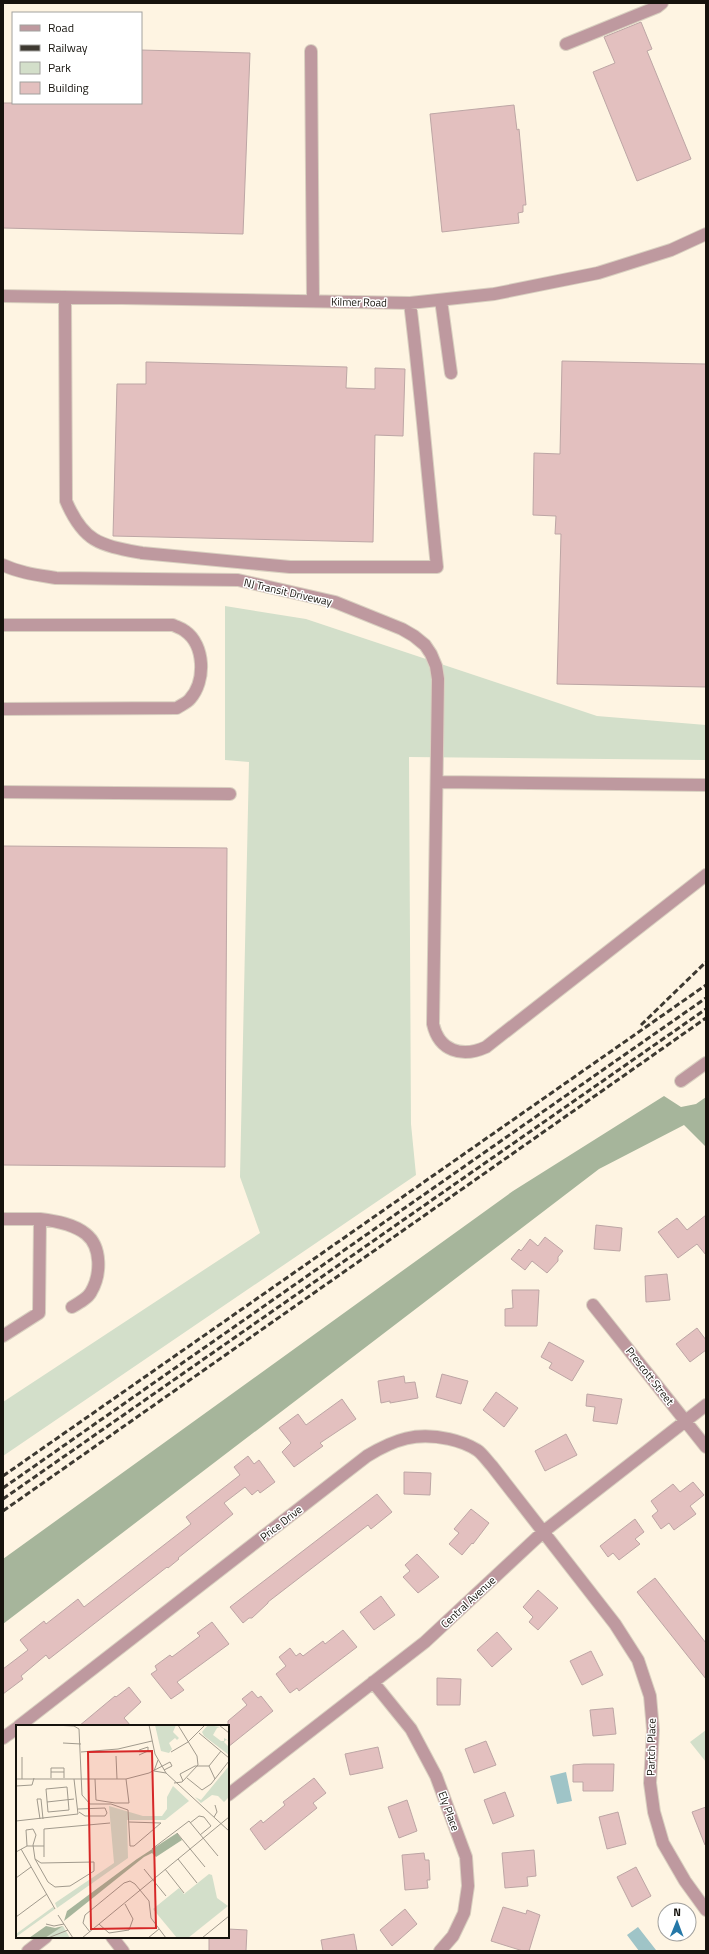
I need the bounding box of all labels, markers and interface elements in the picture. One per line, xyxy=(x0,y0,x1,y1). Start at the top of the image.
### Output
legend xyxy=(12,12,142,104)
text: Road xyxy=(48,18,74,37)
text: Railway xyxy=(48,38,88,57)
text: Park xyxy=(48,58,71,77)
text: Building xyxy=(48,78,89,97)
street label: Kilmer Road xyxy=(331,294,387,310)
street label: NJ Transit Driveway xyxy=(242,574,334,610)
street label: Prescott Street xyxy=(622,1344,678,1409)
street label: Price Drive xyxy=(257,1501,306,1545)
street label: Central Avenue xyxy=(437,1572,499,1632)
street label: Partch Place xyxy=(642,1718,660,1776)
inset map xyxy=(16,1725,229,1938)
street label: Ely Place xyxy=(434,1789,464,1834)
north arrow xyxy=(657,1902,697,1942)
text: N xyxy=(673,1904,681,1920)

